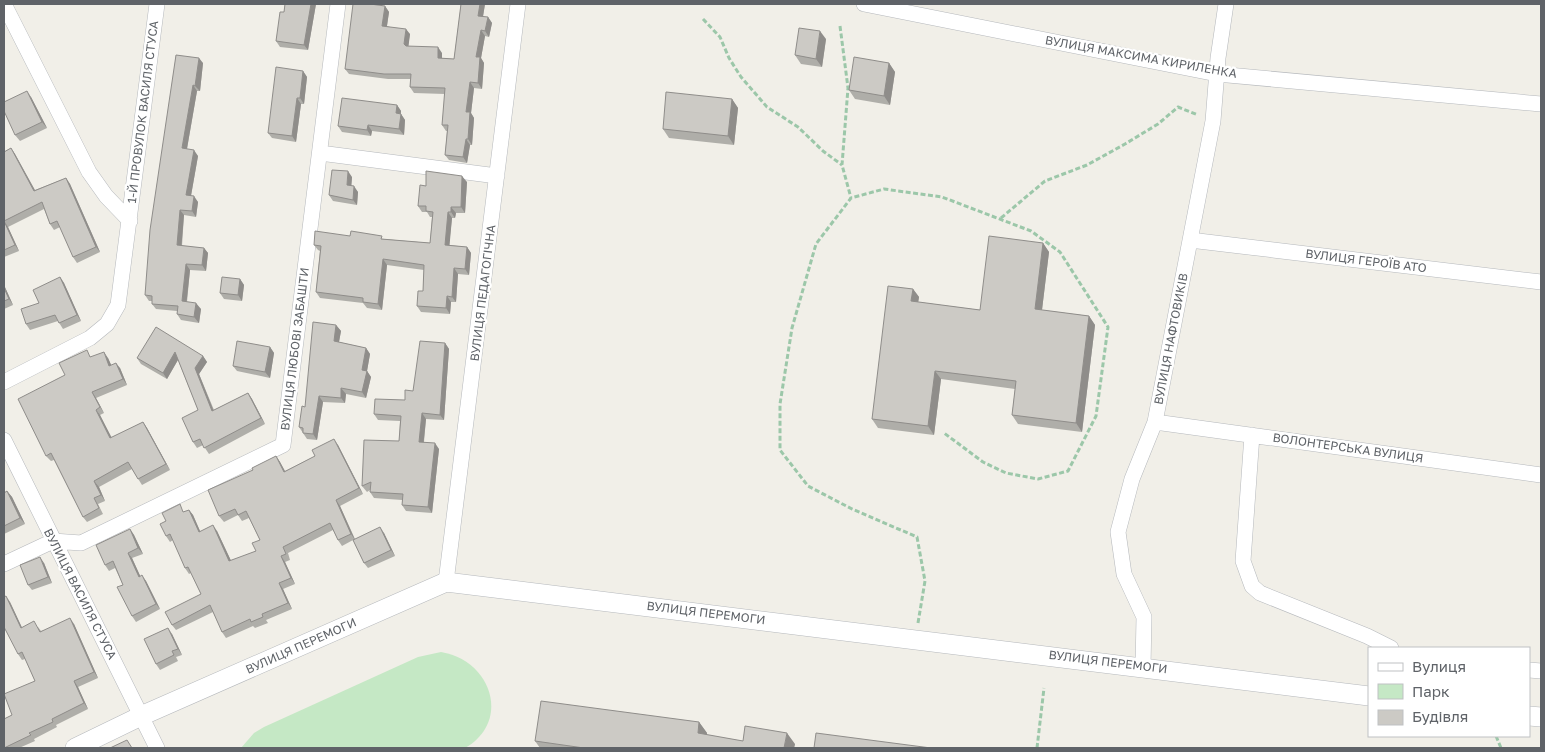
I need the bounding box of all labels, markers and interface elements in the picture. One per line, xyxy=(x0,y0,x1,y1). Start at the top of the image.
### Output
street label: 1-Й ПРОВУЛОК ВАСИЛЯ СТУСА xyxy=(124,20,161,204)
street label: ВУЛИЦЯ МАКСИМА КИРИЛЕНКА xyxy=(1044,32,1238,81)
street label: ВУЛИЦЯ ПЕДАГОГІЧНА xyxy=(467,224,498,362)
street label: ВУЛИЦЯ ГЕРОЇВ АТО xyxy=(1305,246,1428,275)
street label: ВУЛИЦЯ ЛЮБОВІ ЗАБАШТИ xyxy=(277,267,312,431)
street label: ВУЛИЦЯ НАФТОВИКІВ xyxy=(1150,272,1191,406)
street label: ВОЛОНТЕРСЬКА ВУЛИЦЯ xyxy=(1272,430,1424,465)
street label: ВУЛИЦЯ ВАСИЛЯ СТУСА xyxy=(41,526,120,662)
street label: ВУЛИЦЯ ПЕРЕМОГИ xyxy=(646,598,766,627)
street label: ВУЛИЦЯ ПЕРЕМОГИ xyxy=(243,614,359,677)
street label: ВУЛИЦЯ ПЕРЕМОГИ xyxy=(1048,647,1168,676)
legend xyxy=(1368,647,1530,737)
text: Вулиця xyxy=(1412,657,1466,675)
text: Парк xyxy=(1412,682,1450,700)
text: Будівля xyxy=(1412,707,1468,725)

